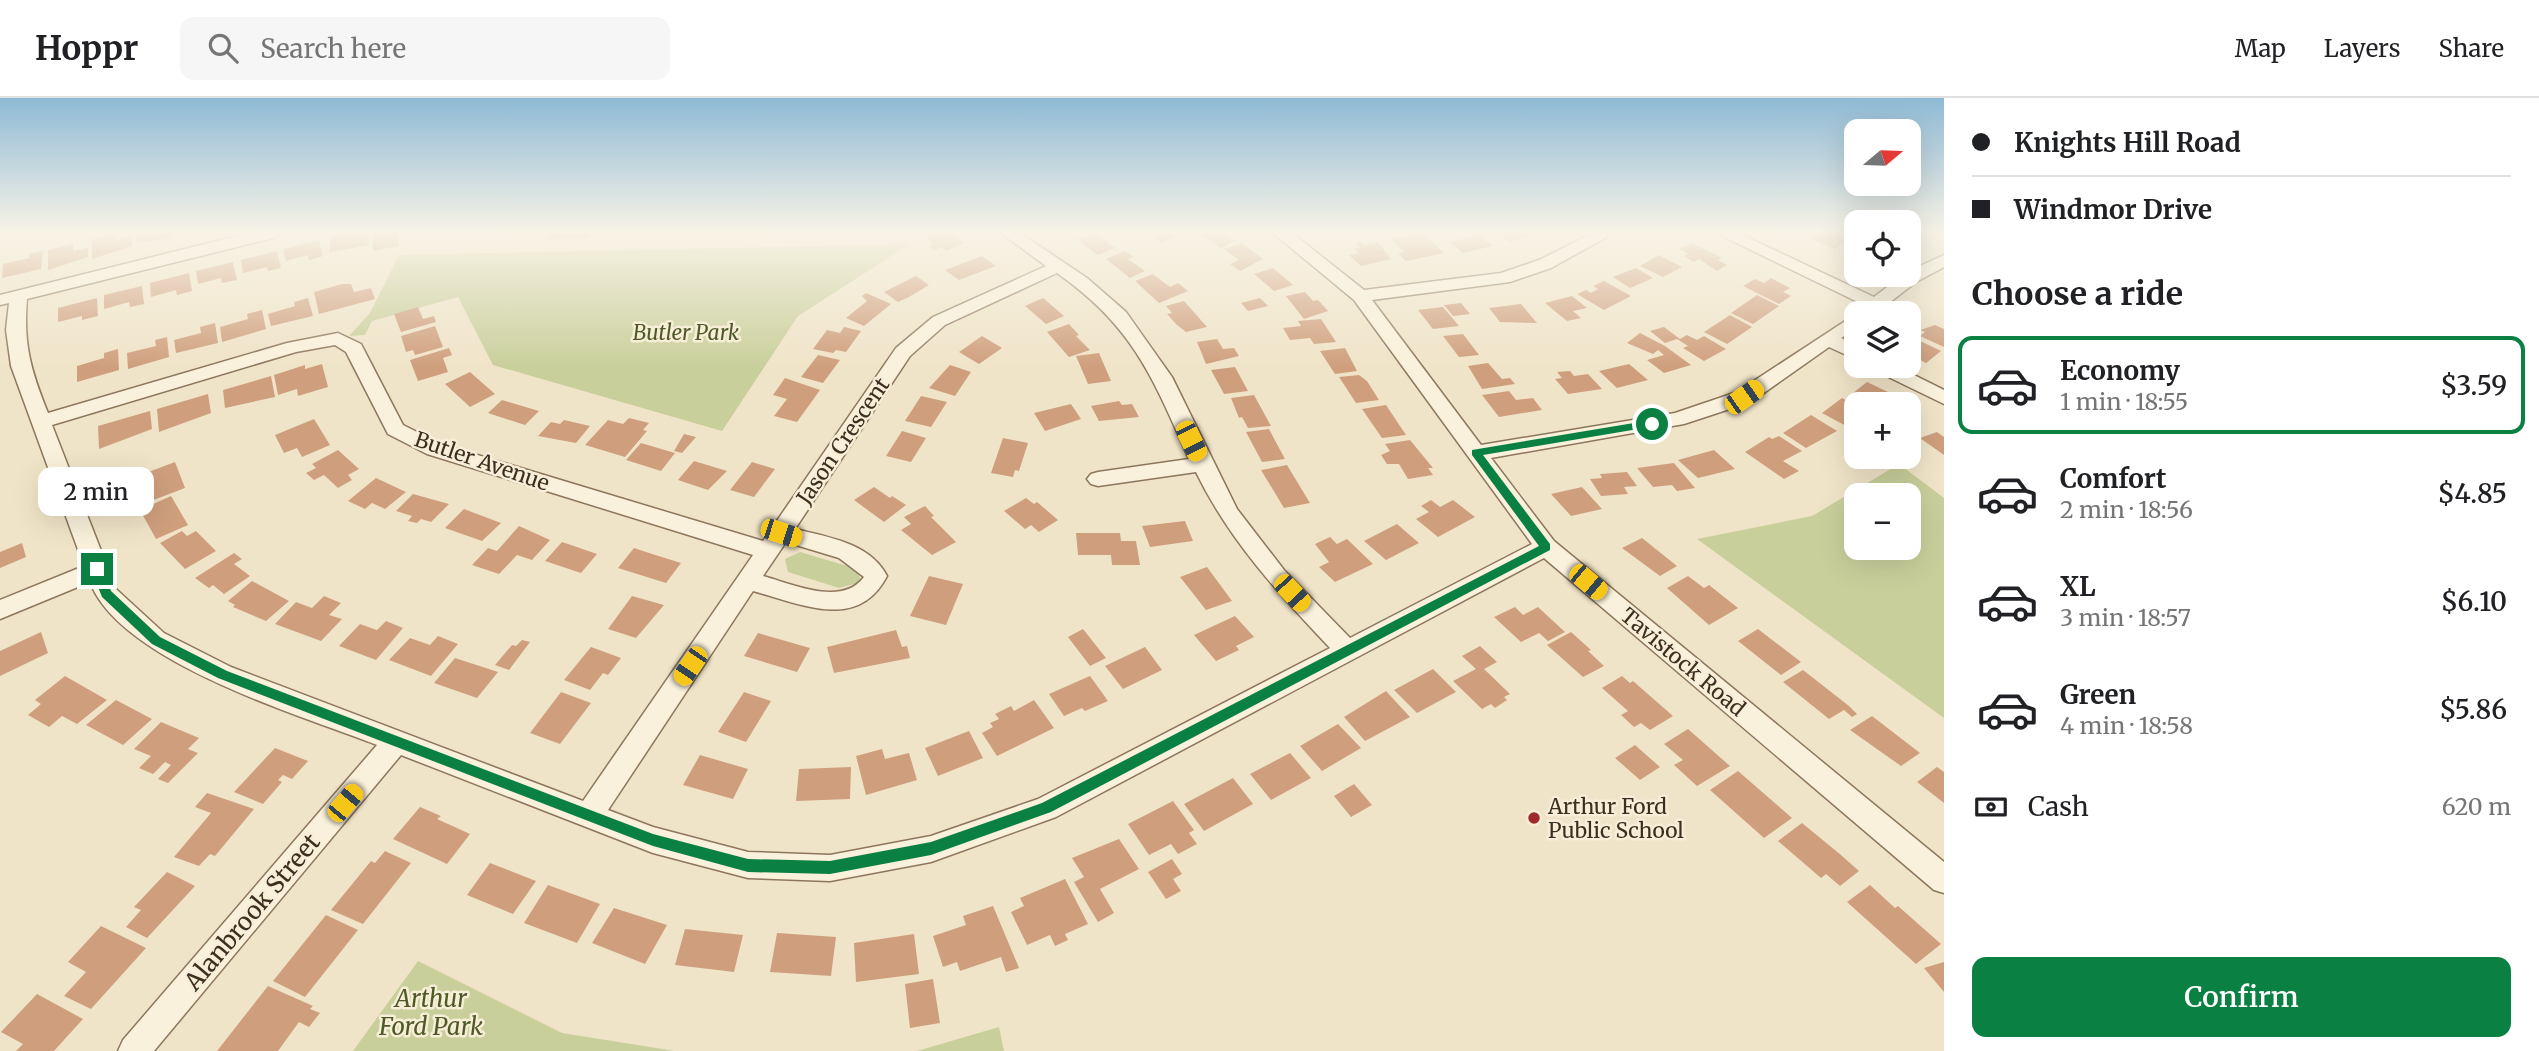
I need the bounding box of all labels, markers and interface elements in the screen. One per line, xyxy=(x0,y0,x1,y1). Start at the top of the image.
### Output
search box xyxy=(180,17,670,80)
text: Hoppr xyxy=(35,28,138,69)
icon: search xyxy=(204,29,242,67)
text: Search here xyxy=(260,32,406,65)
text: Map xyxy=(2235,33,2286,64)
text: Layers xyxy=(2324,33,2400,64)
text: Share xyxy=(2438,33,2504,64)
north arrow xyxy=(1844,119,1922,196)
map controls xyxy=(1844,119,1921,560)
text: Knights Hill Road xyxy=(2014,126,2241,159)
text: Windmor Drive xyxy=(2014,193,2212,226)
button: locate xyxy=(1844,210,1921,287)
text: Choose a ride xyxy=(1972,274,2183,314)
button: layers xyxy=(1844,301,1921,378)
park label: Butler Park xyxy=(633,319,740,346)
icon: car xyxy=(1976,354,2039,417)
text: Economy xyxy=(2060,354,2180,387)
text: $3.59 xyxy=(2440,369,2507,402)
street label: Jason Crescent xyxy=(790,373,895,510)
car xyxy=(1721,376,1768,418)
text: 1 min · 18:55 xyxy=(2060,387,2188,416)
button: + xyxy=(1844,392,1921,469)
route start xyxy=(1636,408,1668,440)
car xyxy=(1173,418,1210,464)
street label: Butler Avenue xyxy=(411,425,553,497)
icon: car xyxy=(1976,462,2039,525)
text: Comfort xyxy=(2060,462,2166,495)
callout: 2 min xyxy=(39,468,155,517)
text: 2 min xyxy=(64,477,128,506)
text: $4.85 xyxy=(2438,477,2507,510)
button: − xyxy=(1844,483,1921,560)
text: 2 min · 18:56 xyxy=(2060,495,2193,524)
car xyxy=(758,517,805,549)
route end xyxy=(81,553,113,585)
car xyxy=(1566,560,1611,604)
car xyxy=(1270,570,1315,616)
icon: car xyxy=(1976,570,2039,633)
text: XL xyxy=(2060,570,2096,603)
text: $6.10 xyxy=(2441,585,2507,618)
street label: Tavistock Road xyxy=(1615,602,1751,722)
text: 3 min · 18:57 xyxy=(2060,603,2191,632)
car xyxy=(670,643,711,689)
icon: car xyxy=(1976,678,2039,741)
text: Green xyxy=(2060,678,2136,711)
text: $5.86 xyxy=(2439,693,2507,726)
text: 4 min · 18:58 xyxy=(2060,711,2193,740)
car xyxy=(324,780,367,826)
icon: cash xyxy=(1972,788,2010,826)
text: Cash xyxy=(2028,790,2089,823)
text: 620 m xyxy=(2442,792,2511,821)
place label: Arthur Ford Public School xyxy=(1547,793,1684,844)
marker: Arthur Ford Public School xyxy=(1526,810,1542,826)
street label: Alanbrook Street xyxy=(177,827,327,998)
button: Confirm xyxy=(1972,957,2511,1037)
park label: Arthur Ford Park xyxy=(378,983,483,1042)

